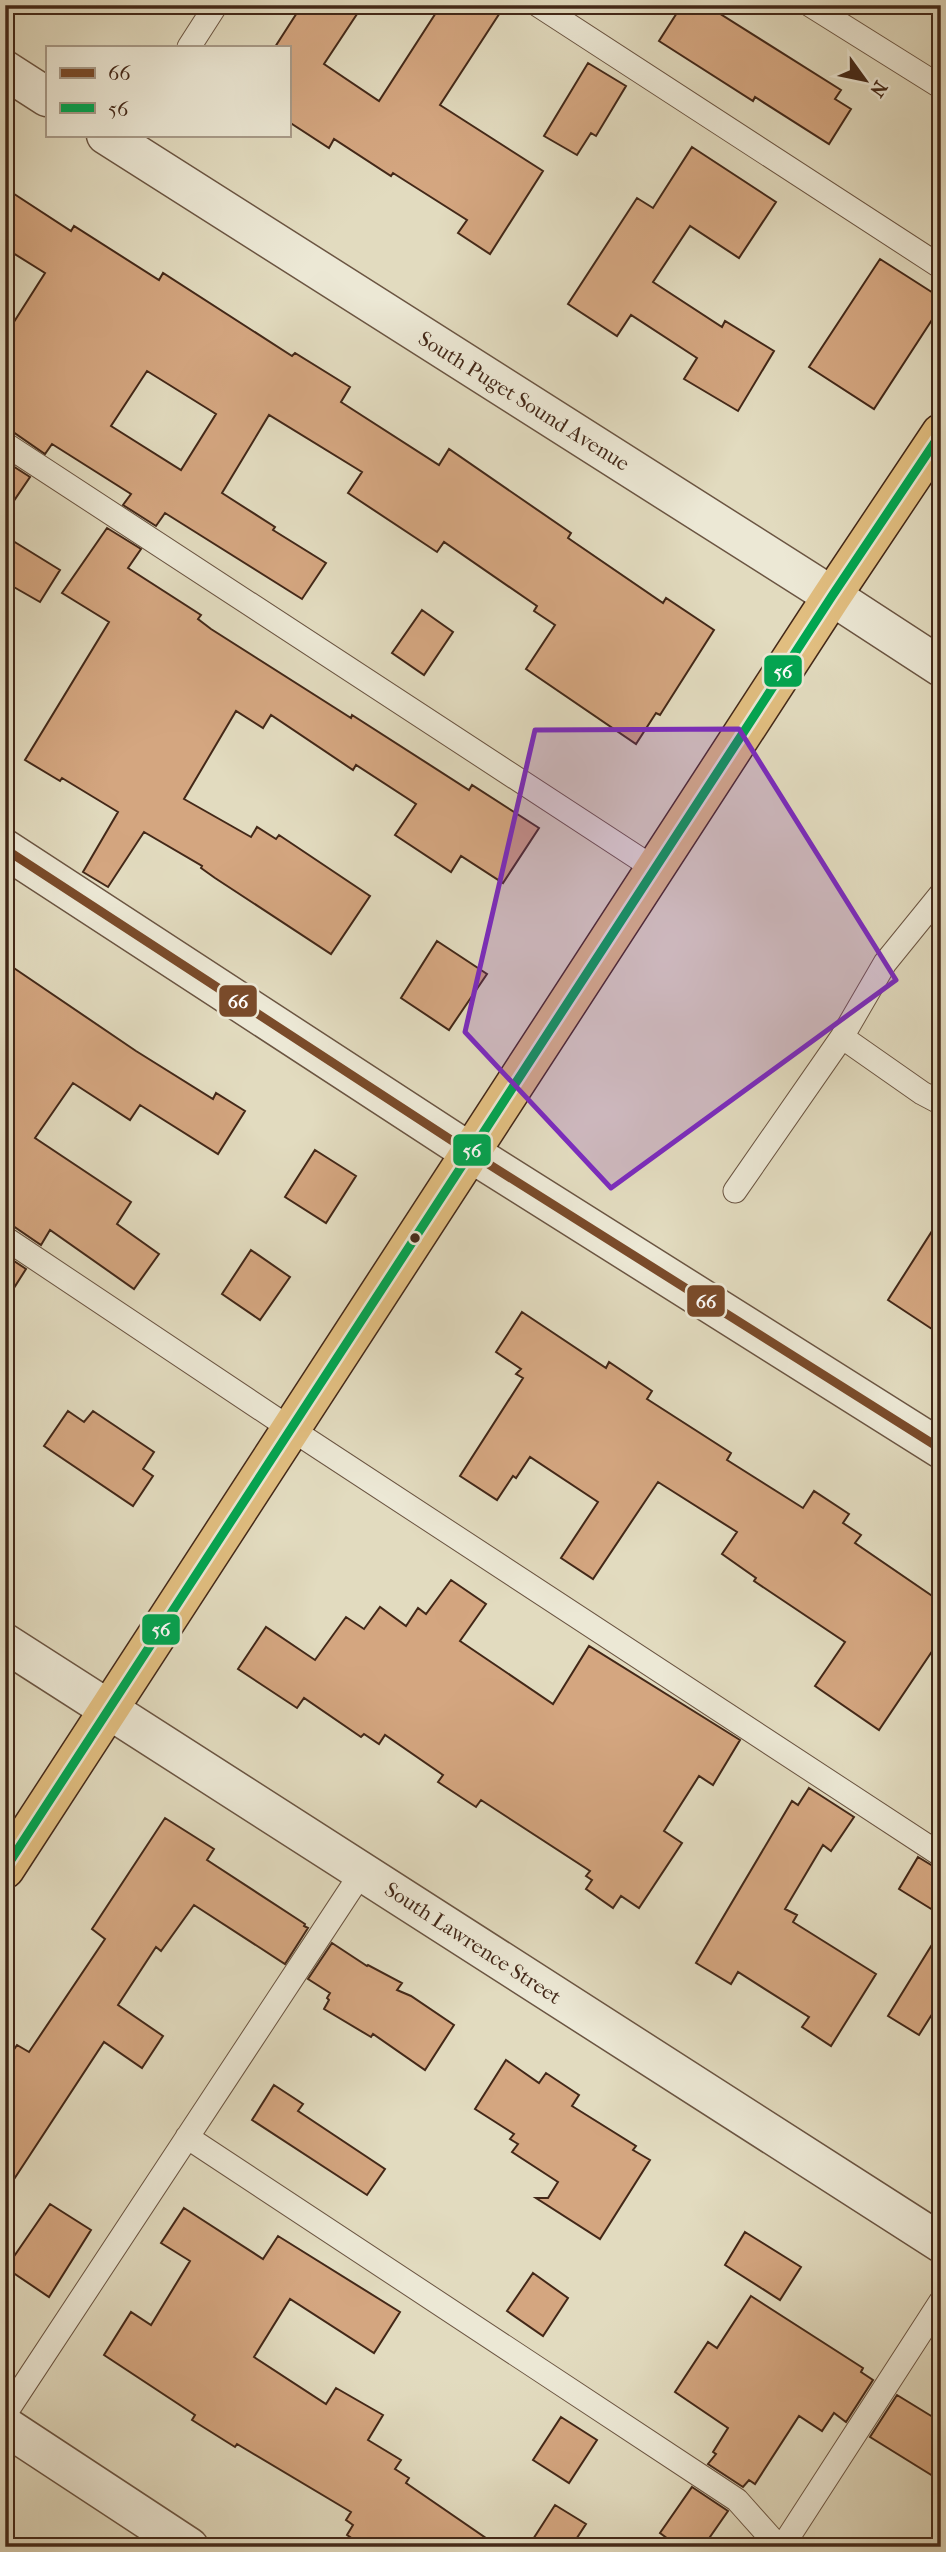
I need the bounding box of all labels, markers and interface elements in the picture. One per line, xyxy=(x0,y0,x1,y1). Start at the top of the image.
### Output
legend xyxy=(46,46,290,136)
north arrow xyxy=(830,46,900,116)
text: 66 xyxy=(108,61,131,85)
text: N xyxy=(865,77,892,101)
text: 56 xyxy=(108,97,129,121)
street label: South Puget Sound Avenue xyxy=(414,326,634,476)
line badge: 56 xyxy=(763,654,803,688)
text: 56 xyxy=(774,661,793,683)
line badge: 66 xyxy=(218,984,258,1018)
text: 66 xyxy=(228,991,249,1013)
line badge: 56 xyxy=(452,1133,492,1167)
text: 56 xyxy=(463,1140,482,1162)
unlabelled marker xyxy=(408,1231,422,1245)
line badge: 66 xyxy=(686,1284,726,1318)
text: 66 xyxy=(696,1291,717,1313)
line badge: 56 xyxy=(141,1613,181,1646)
text: 56 xyxy=(152,1619,171,1641)
street label: South Lawrence Street xyxy=(380,1877,566,2009)

